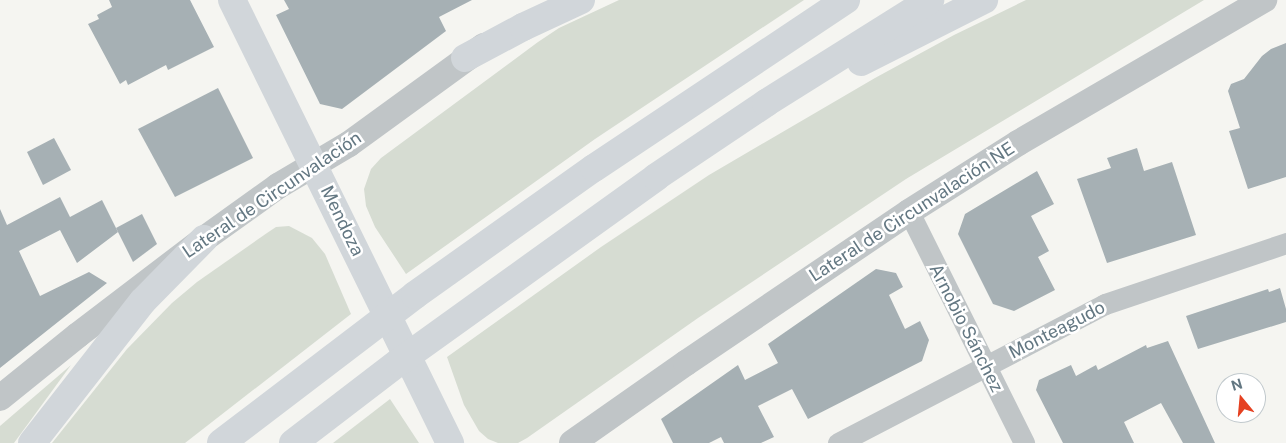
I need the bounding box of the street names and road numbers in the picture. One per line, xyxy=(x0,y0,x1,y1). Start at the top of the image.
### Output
street label: Lateral de Circunvalación xyxy=(178,127,366,263)
street label: Lateral de Circunvalación NE xyxy=(805,137,1019,287)
street label: Mendoza xyxy=(316,182,368,260)
street label: Arnobio Sánchez xyxy=(924,260,1008,396)
street label: Monteagudo xyxy=(1005,297,1109,363)

